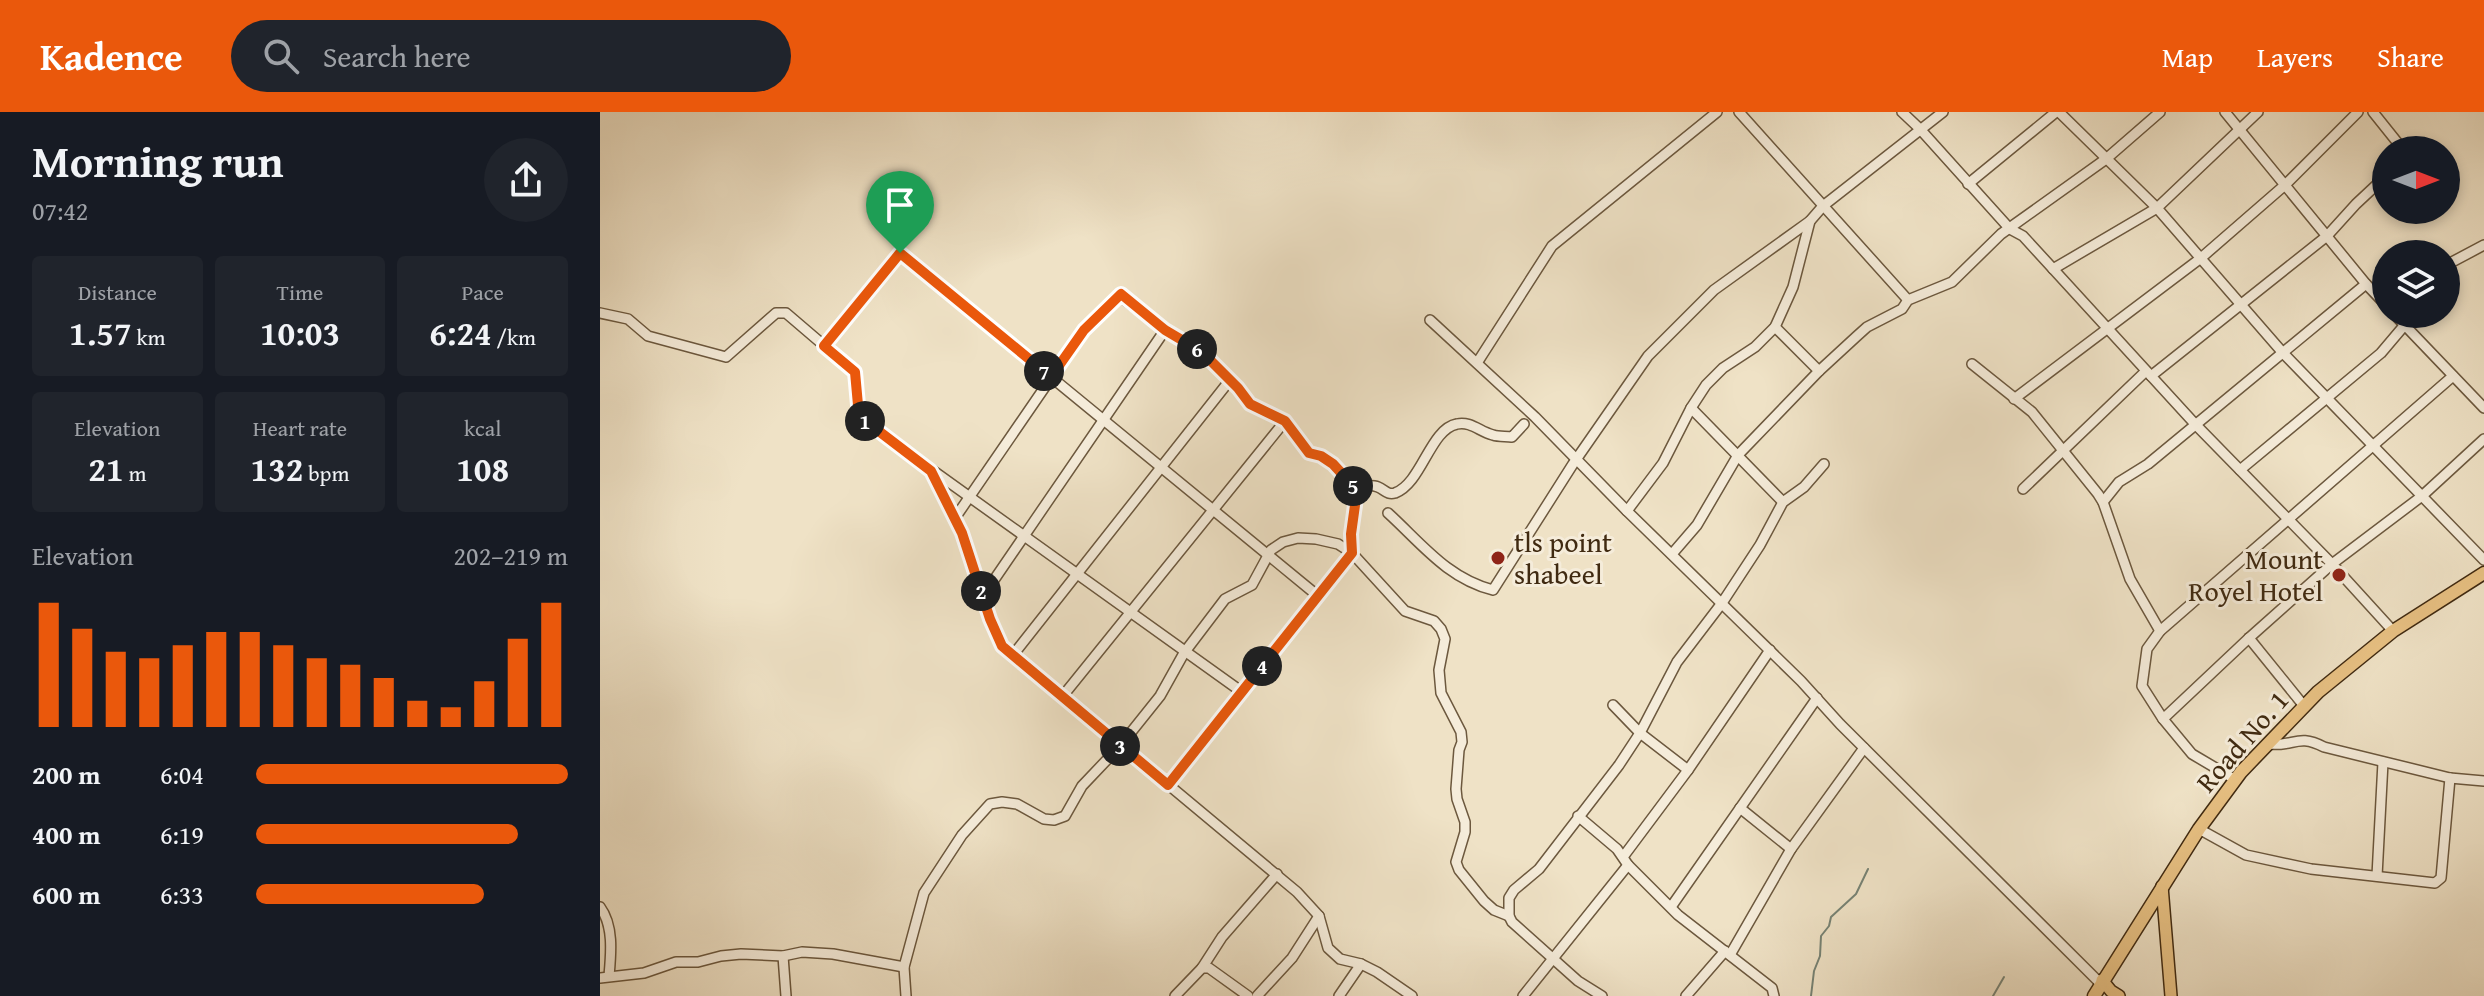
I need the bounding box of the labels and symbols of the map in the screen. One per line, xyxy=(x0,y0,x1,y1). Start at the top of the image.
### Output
north arrow xyxy=(2372,136,2460,224)
pin xyxy=(866,171,934,253)
pin: 6 xyxy=(1177,329,1217,369)
pin: 7 xyxy=(1024,351,1064,391)
pin: 1 xyxy=(845,401,885,441)
pin: 5 xyxy=(1333,466,1373,506)
place label: tls point shabeel xyxy=(1514,521,1612,594)
place label: Mount Royel Hotel xyxy=(2188,538,2323,611)
marker: tls point shabeel xyxy=(1489,549,1507,567)
marker: Mount Royel Hotel xyxy=(2330,566,2348,584)
pin: 2 xyxy=(961,571,1001,611)
pin: 4 xyxy=(1242,646,1282,686)
street label: Road No. 1 xyxy=(2186,681,2298,801)
pin: 3 xyxy=(1100,726,1140,766)

